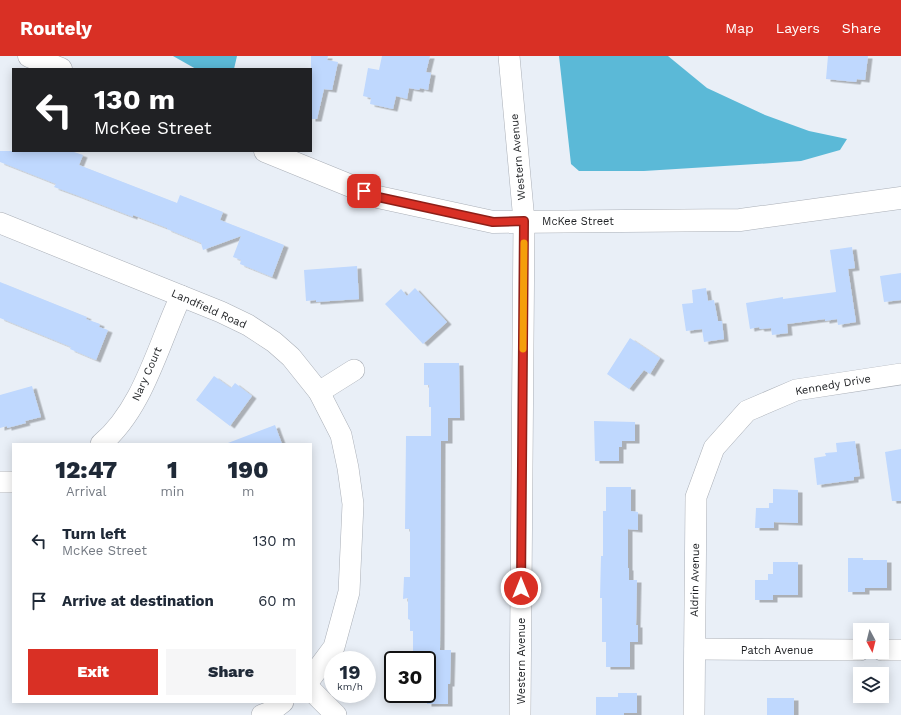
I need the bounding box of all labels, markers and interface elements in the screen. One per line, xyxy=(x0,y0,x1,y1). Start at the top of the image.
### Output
text: Routely xyxy=(20,17,92,40)
text: Map xyxy=(725,20,754,36)
text: Layers xyxy=(776,20,820,36)
text: Share xyxy=(842,20,881,36)
text: 130 m xyxy=(94,83,175,116)
icon: left xyxy=(28,84,80,136)
street label: Western Avenue xyxy=(508,113,528,201)
text: McKee Street xyxy=(94,117,211,138)
pin xyxy=(347,174,381,208)
icon: arrive xyxy=(353,180,375,202)
street label: McKee Street xyxy=(542,215,614,228)
street label: Landfield Road xyxy=(169,287,249,331)
street label: Nary Court xyxy=(129,345,165,403)
street label: Kennedy Drive xyxy=(794,372,872,398)
text: 12:47 xyxy=(55,456,117,484)
text: 1 xyxy=(167,456,178,484)
text: 190 xyxy=(228,456,269,484)
text: Arrival xyxy=(66,484,107,499)
text: min xyxy=(160,484,184,499)
text: m xyxy=(242,484,254,499)
text: Turn left xyxy=(62,525,126,543)
icon: left xyxy=(28,530,50,552)
text: 130 m xyxy=(253,532,296,550)
text: McKee Street xyxy=(62,543,147,558)
street label: Aldrin Avenue xyxy=(688,543,702,617)
position arrow xyxy=(500,567,542,609)
icon: arrive xyxy=(28,590,50,612)
text: Arrive at destination xyxy=(62,592,214,610)
text: 60 m xyxy=(258,592,296,610)
street label: Western Avenue xyxy=(515,618,528,704)
north arrow xyxy=(853,623,889,659)
map controls xyxy=(853,623,889,703)
street label: Patch Avenue xyxy=(741,644,813,657)
button: Exit xyxy=(28,649,158,695)
button: Share xyxy=(166,649,296,695)
speed limit sign: 30 xyxy=(384,651,436,703)
text: 19 xyxy=(340,660,360,684)
button: layers xyxy=(853,667,889,703)
text: km/h xyxy=(337,681,363,692)

